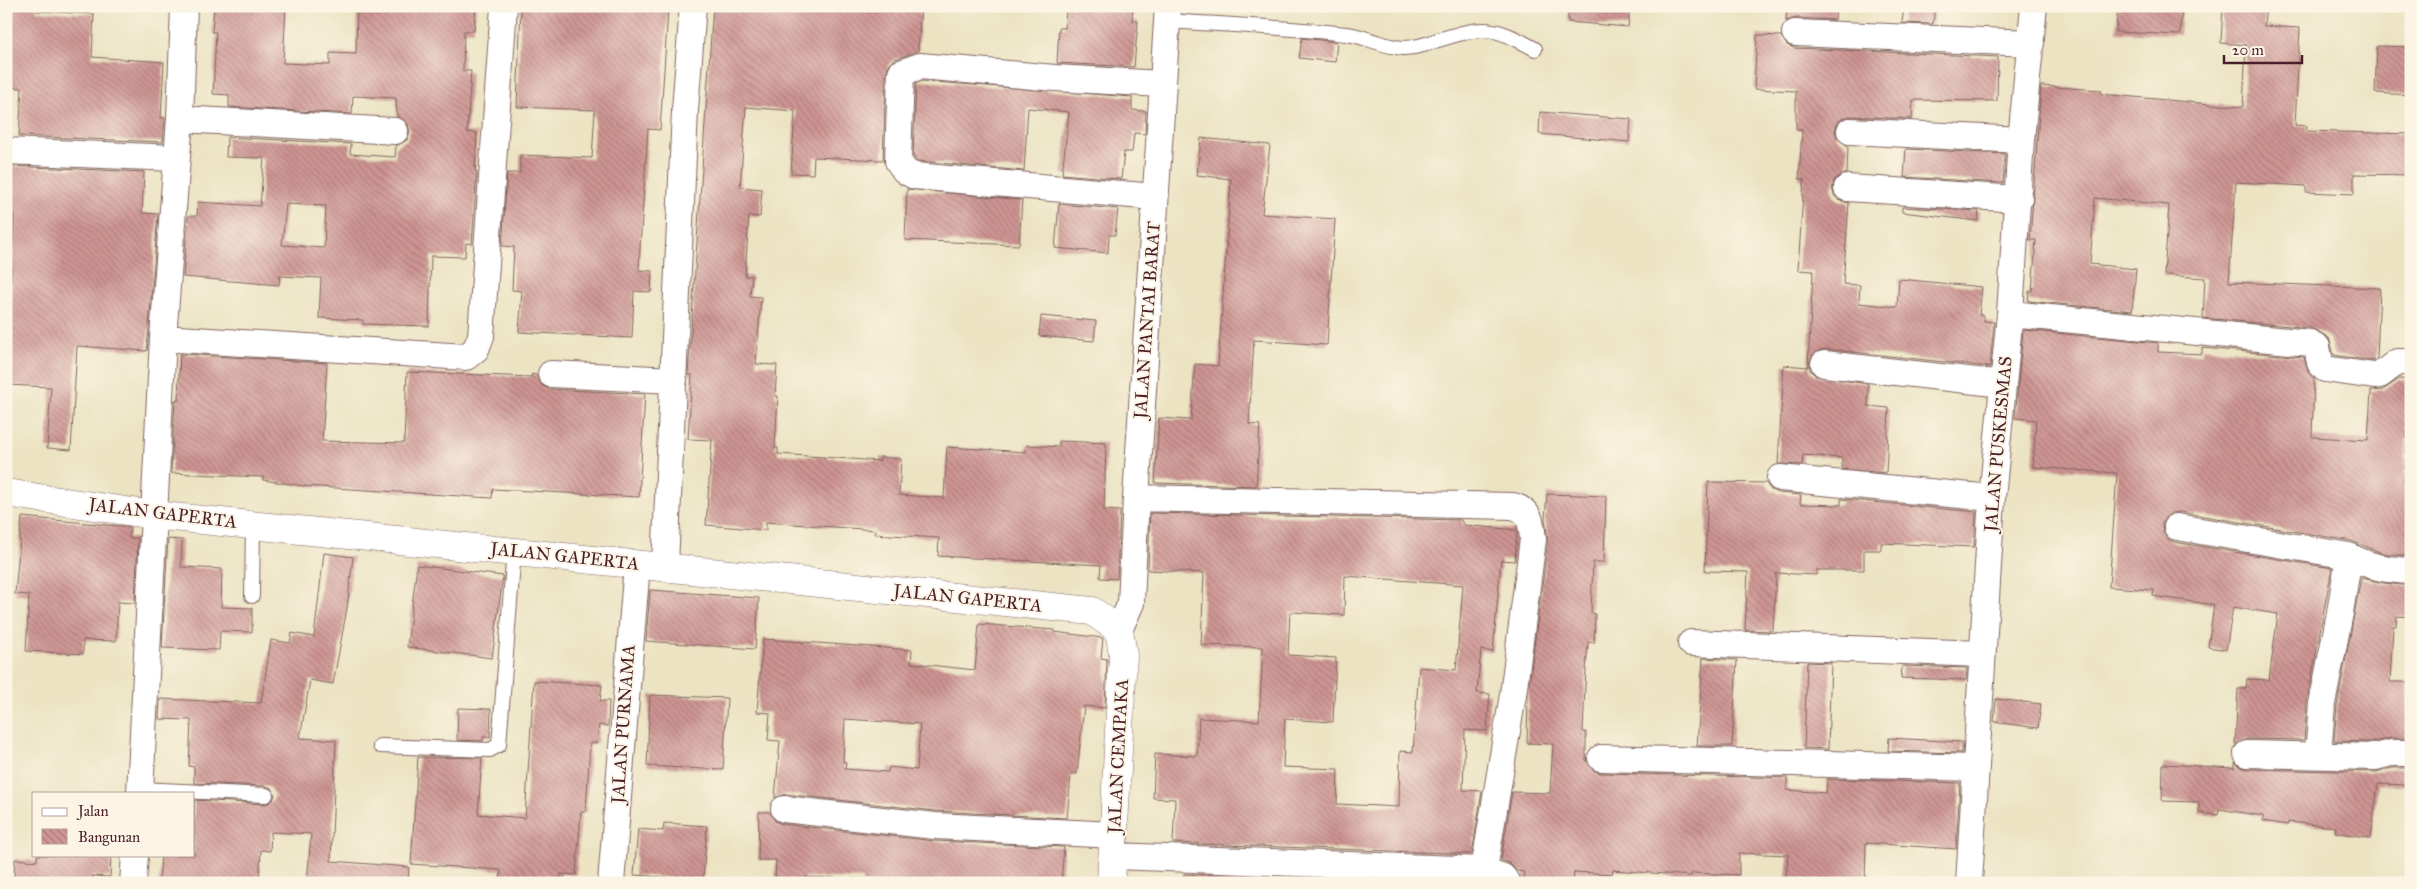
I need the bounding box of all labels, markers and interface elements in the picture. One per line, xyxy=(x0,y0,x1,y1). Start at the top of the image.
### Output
scale bar xyxy=(2224,32,2302,64)
text: 20 m xyxy=(2232,41,2264,59)
street label: JALAN PANTAI BARAT xyxy=(1129,220,1166,422)
street label: JALAN PUSKESMAS xyxy=(1979,355,2018,535)
street label: JALAN GAPERTA xyxy=(85,493,238,534)
street label: JALAN GAPERTA xyxy=(487,537,640,576)
street label: JALAN GAPERTA xyxy=(890,579,1043,618)
street label: JALAN PURNAMA xyxy=(606,644,641,806)
street label: JALAN CEMPAKA xyxy=(1103,678,1134,836)
legend xyxy=(32,792,195,856)
text: Jalan xyxy=(76,802,109,821)
text: Bangunan xyxy=(78,828,140,846)

